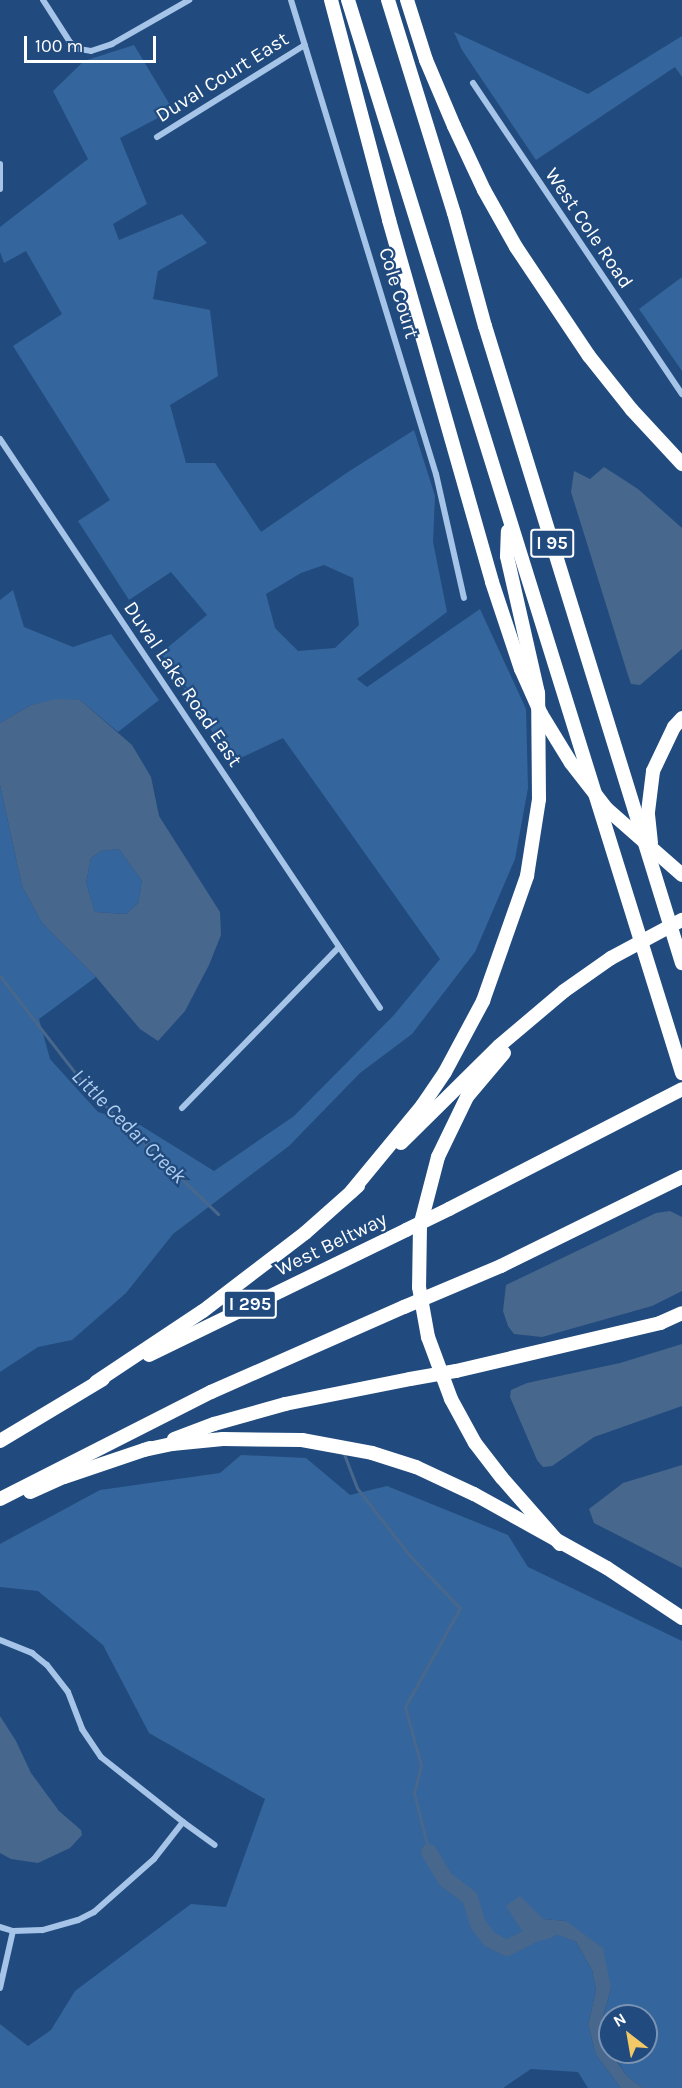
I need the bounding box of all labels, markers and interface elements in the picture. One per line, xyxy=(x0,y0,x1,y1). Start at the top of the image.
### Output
scale bar xyxy=(27,24,159,62)
street label: Duval Court East xyxy=(151,27,293,127)
text: 100 m xyxy=(35,35,83,57)
street label: West Cole Road xyxy=(540,163,638,293)
street label: Cole Court xyxy=(374,245,424,341)
road number: I 95 xyxy=(530,528,574,558)
street label: Duval Lake Road East xyxy=(119,597,247,771)
water label: Little Cedar Creek xyxy=(66,1063,192,1189)
street label: West Beltway xyxy=(271,1207,391,1281)
road number: I 295 xyxy=(222,1289,278,1319)
north arrow xyxy=(598,2004,658,2064)
text: N xyxy=(610,2009,629,2031)

